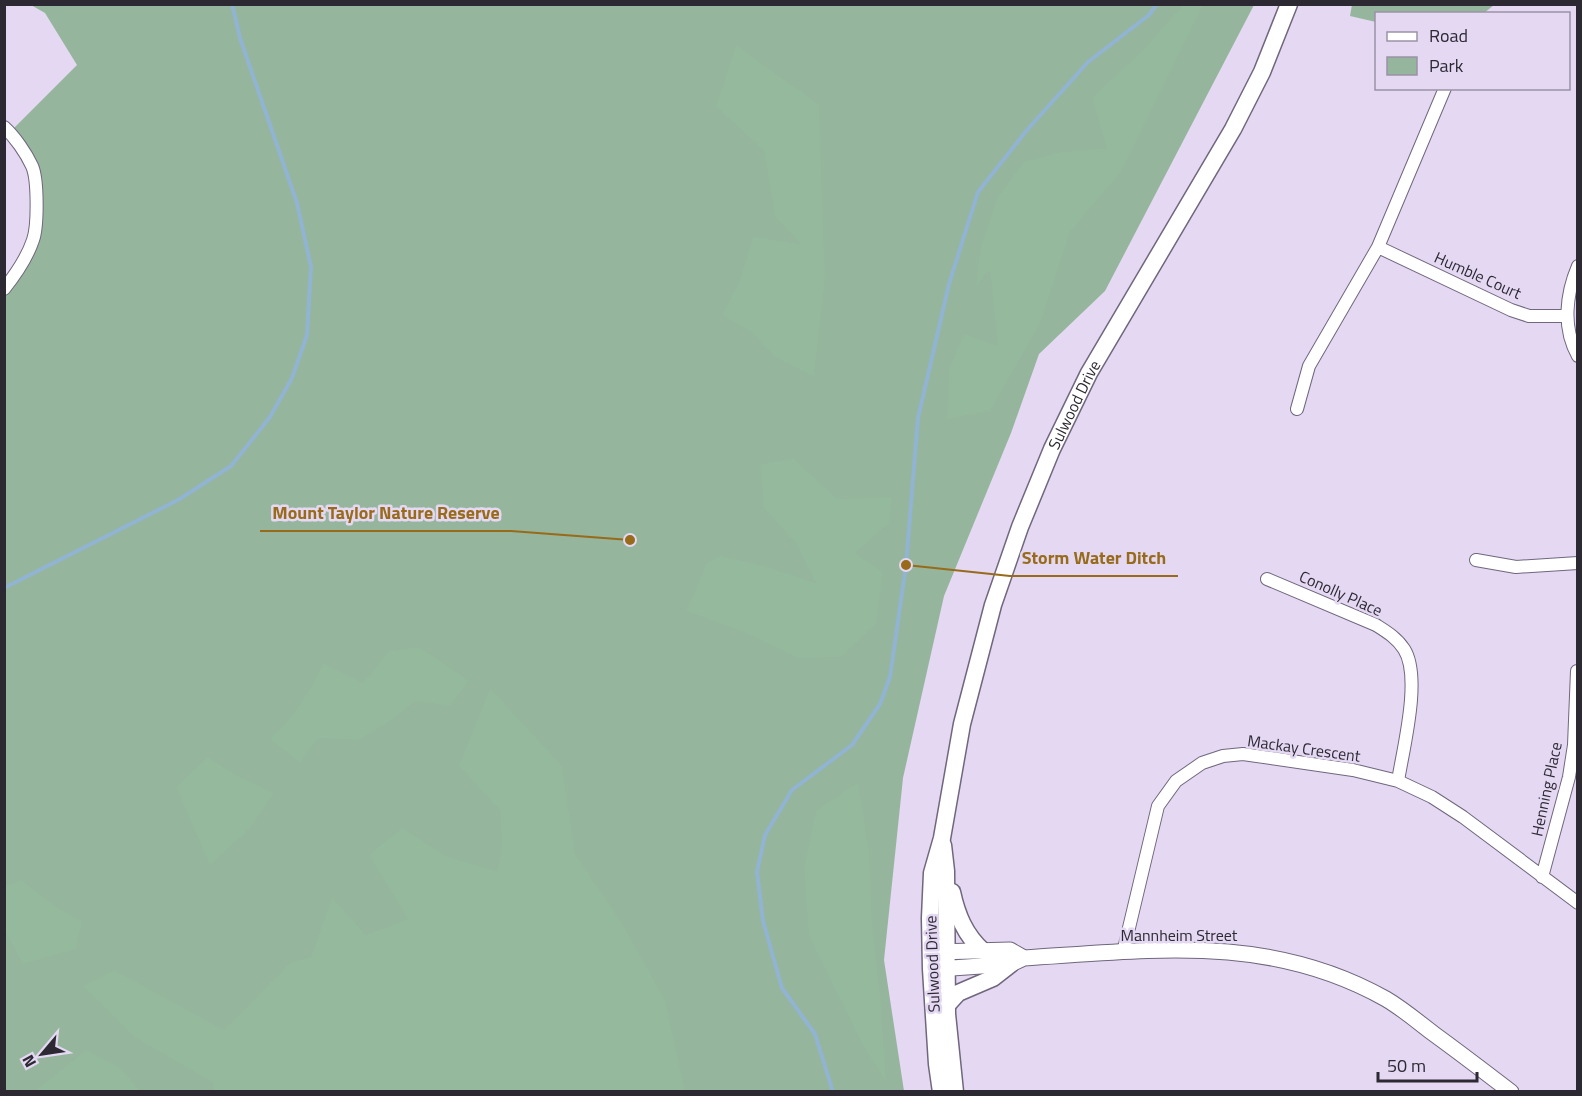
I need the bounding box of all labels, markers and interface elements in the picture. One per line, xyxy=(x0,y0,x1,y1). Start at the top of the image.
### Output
legend xyxy=(1375,12,1570,90)
text: Road xyxy=(1429,22,1468,49)
text: Park xyxy=(1429,52,1464,79)
street label: Humble Court xyxy=(1431,245,1526,305)
street label: Sulwood Drive xyxy=(1042,355,1106,453)
callout: Mount Taylor Nature Reserve xyxy=(260,495,511,531)
text: Mount Taylor Nature Reserve xyxy=(272,499,500,526)
callout: Storm Water Ditch xyxy=(1010,540,1178,576)
text: Storm Water Ditch xyxy=(1022,544,1166,571)
street label: Conolly Place xyxy=(1296,564,1386,622)
street label: Mackay Crescent xyxy=(1246,728,1362,768)
street label: Henning Place xyxy=(1524,740,1568,838)
street label: Sulwood Drive xyxy=(918,915,946,1013)
street label: Mannheim Street xyxy=(1121,923,1238,947)
north arrow xyxy=(12,1024,72,1084)
scale bar xyxy=(1378,1045,1477,1083)
text: N xyxy=(16,1051,42,1072)
text: 50 m xyxy=(1387,1052,1426,1079)

